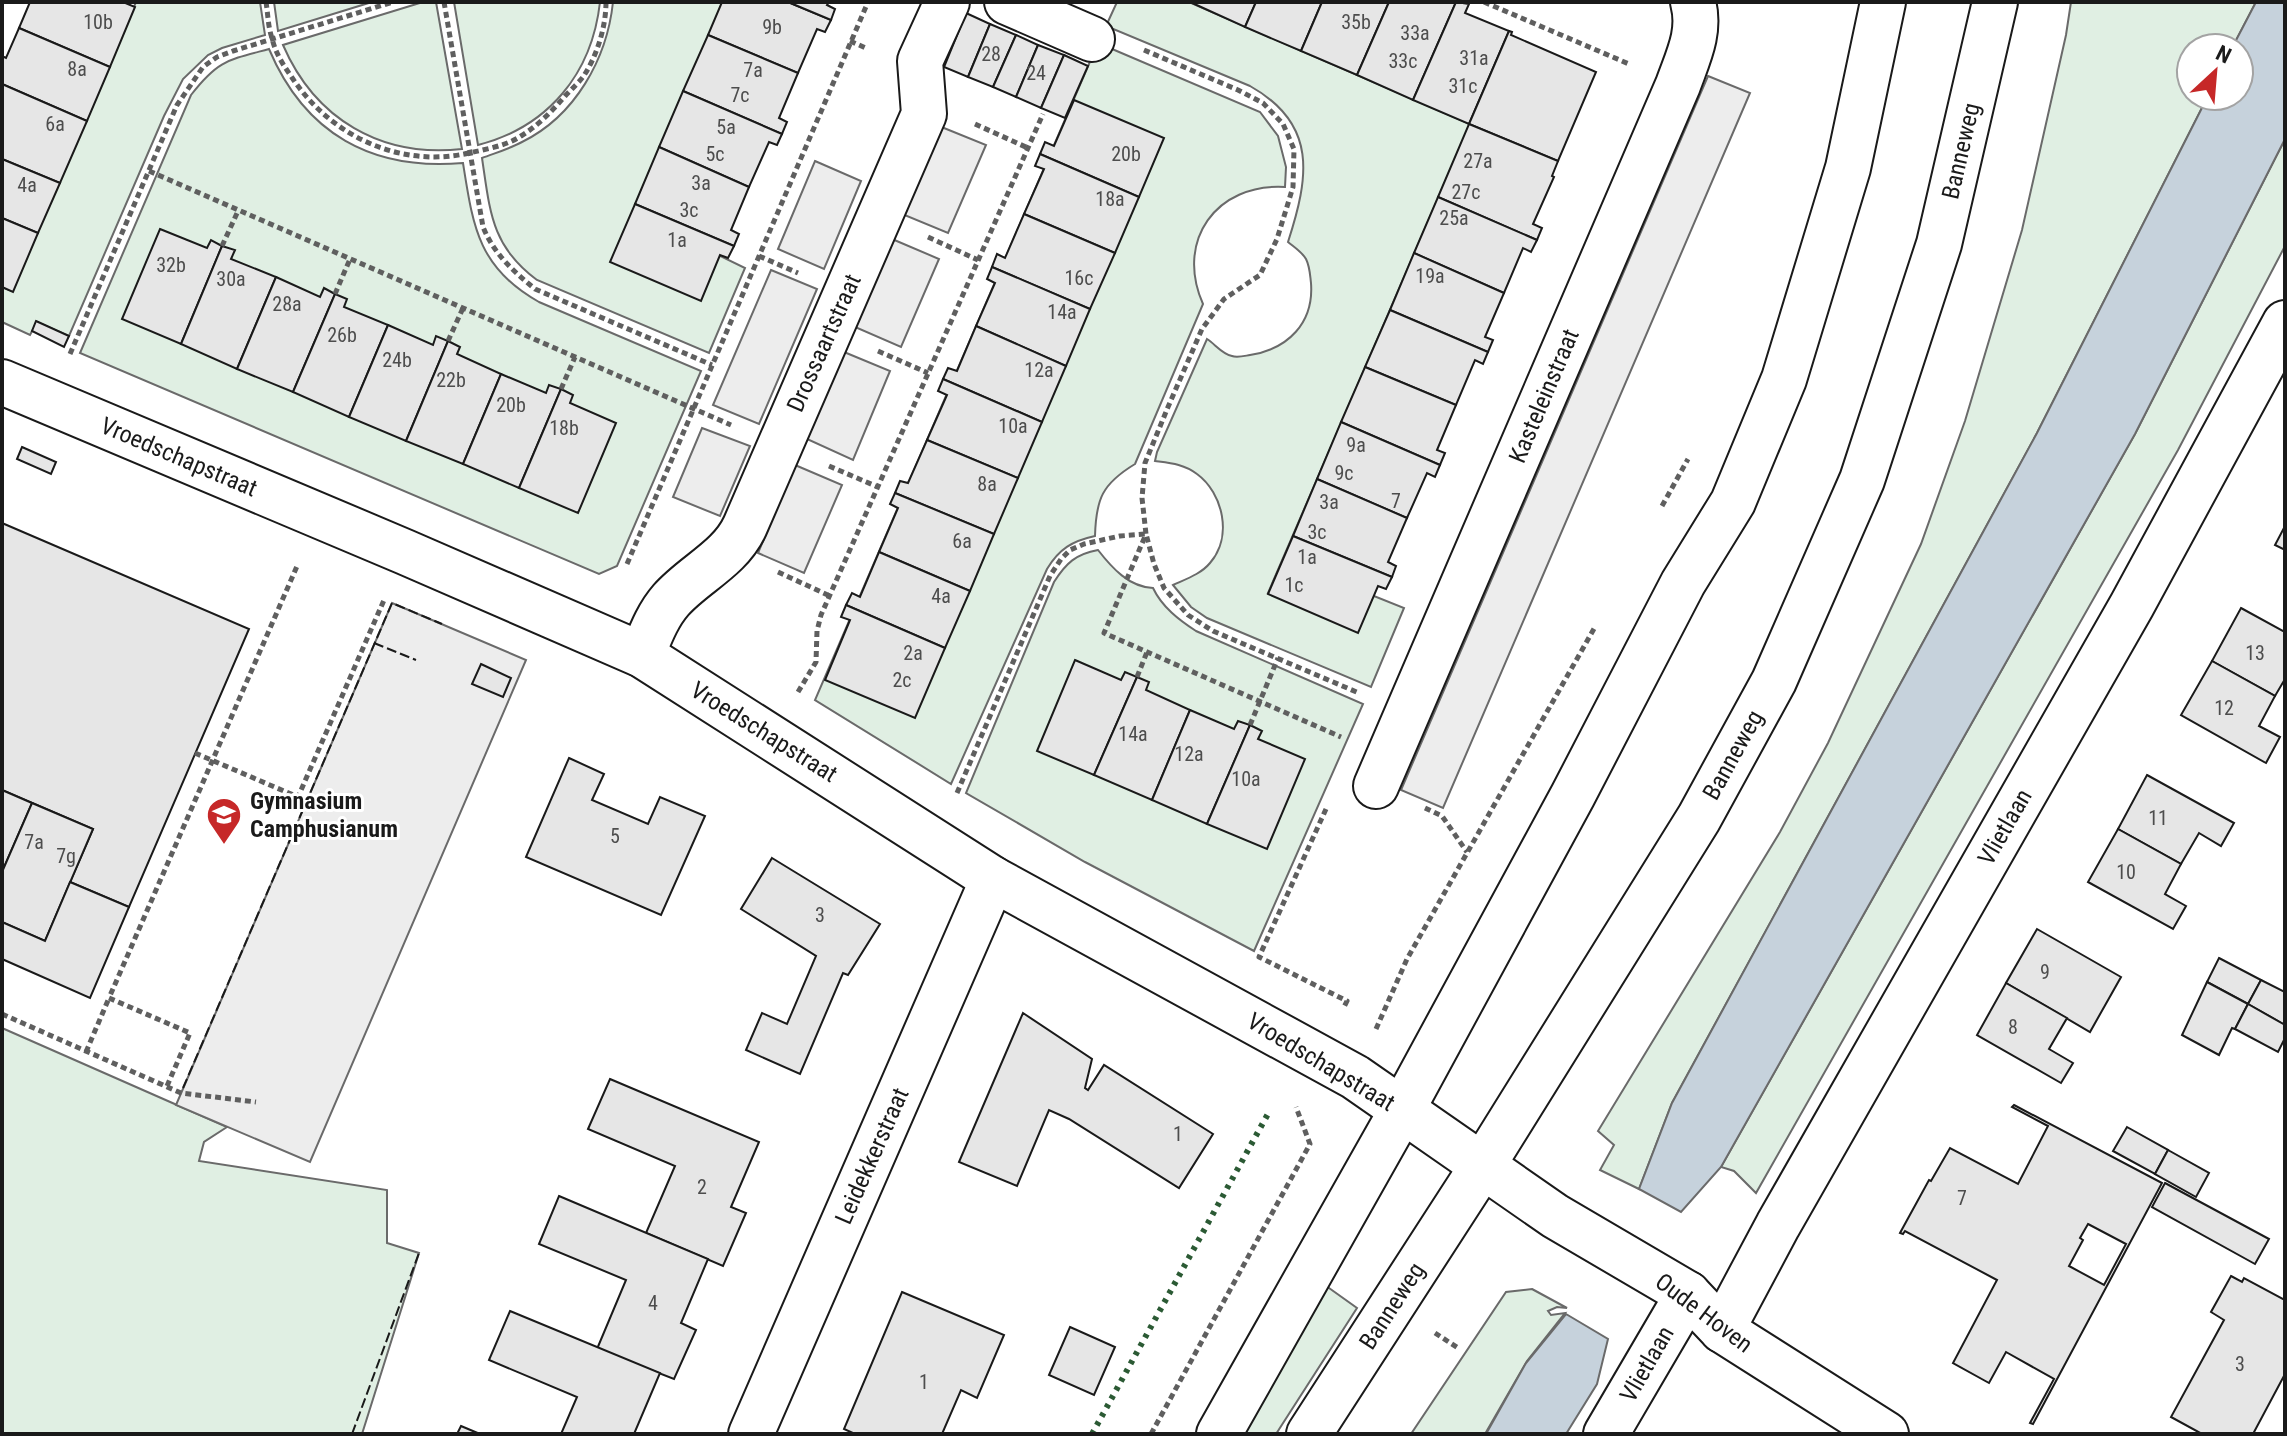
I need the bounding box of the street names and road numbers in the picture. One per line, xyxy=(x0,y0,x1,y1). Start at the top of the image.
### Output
street label: Banneweg xyxy=(1936,100,1986,202)
street label: Drossaartstraat xyxy=(781,270,867,416)
street label: Kasteleinstraat xyxy=(1503,325,1585,467)
street label: Vroedschapstraat xyxy=(97,411,261,503)
street label: Vroedschapstraat xyxy=(686,676,842,788)
street label: Banneweg xyxy=(1697,705,1769,805)
street label: Vlietlaan xyxy=(1972,784,2038,870)
street label: Vroedschapstraat xyxy=(1242,1007,1400,1117)
street label: Leidekkerstraat xyxy=(829,1083,915,1229)
street label: Banneweg xyxy=(1354,1257,1430,1355)
street label: Oude Hoven xyxy=(1650,1267,1758,1359)
street label: Vlietlaan xyxy=(1614,1321,1680,1407)

